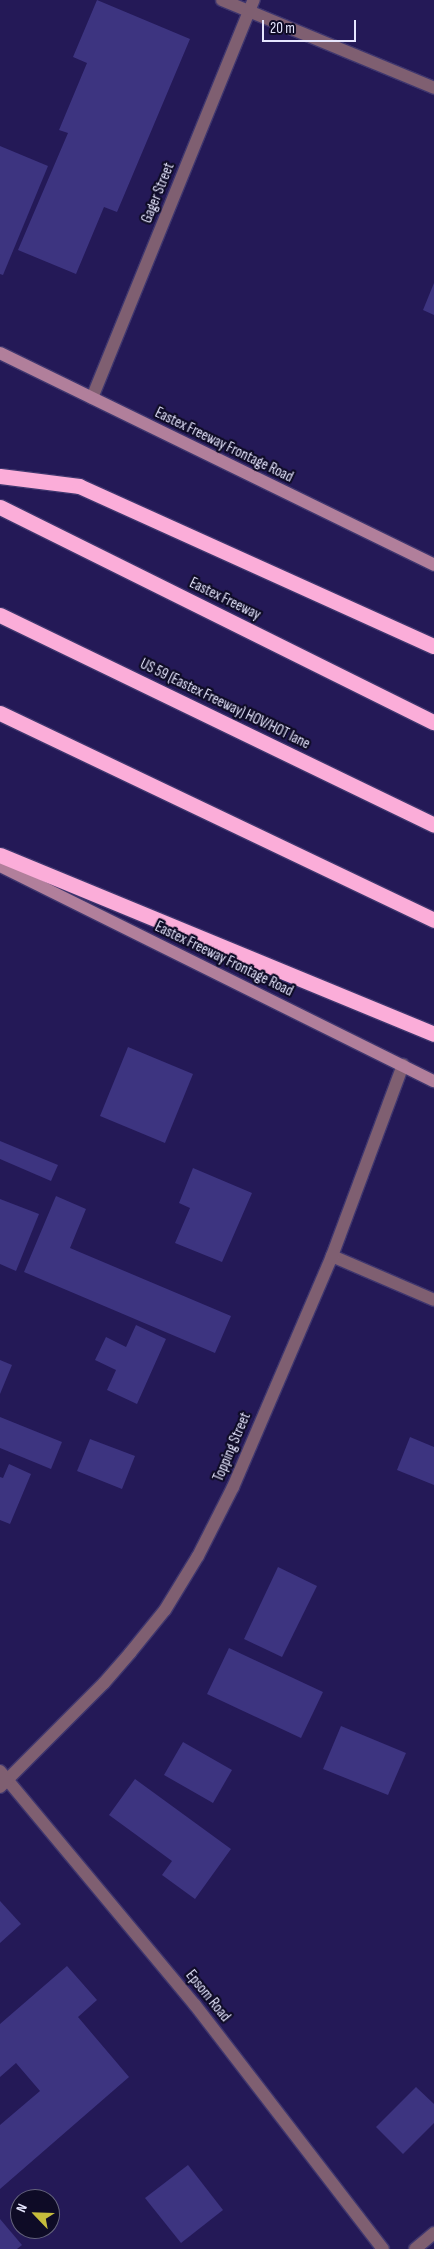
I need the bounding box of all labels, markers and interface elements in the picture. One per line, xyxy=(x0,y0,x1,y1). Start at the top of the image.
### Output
scale bar xyxy=(264,10,358,42)
text: 20 m xyxy=(270,19,295,38)
street label: Gager Street xyxy=(138,160,178,226)
street label: Eastex Freeway Frontage Road xyxy=(152,404,296,486)
street label: Eastex Freeway xyxy=(186,574,264,624)
street label: US 59 (Eastex Freeway) HOV/HOT lane xyxy=(137,655,313,753)
street label: Eastex Freeway Frontage Road xyxy=(152,918,296,1000)
street label: Topping Street xyxy=(209,1410,255,1484)
street label: Epsom Road xyxy=(182,1967,234,2025)
north arrow xyxy=(10,2189,60,2239)
text: N xyxy=(12,2201,31,2215)

